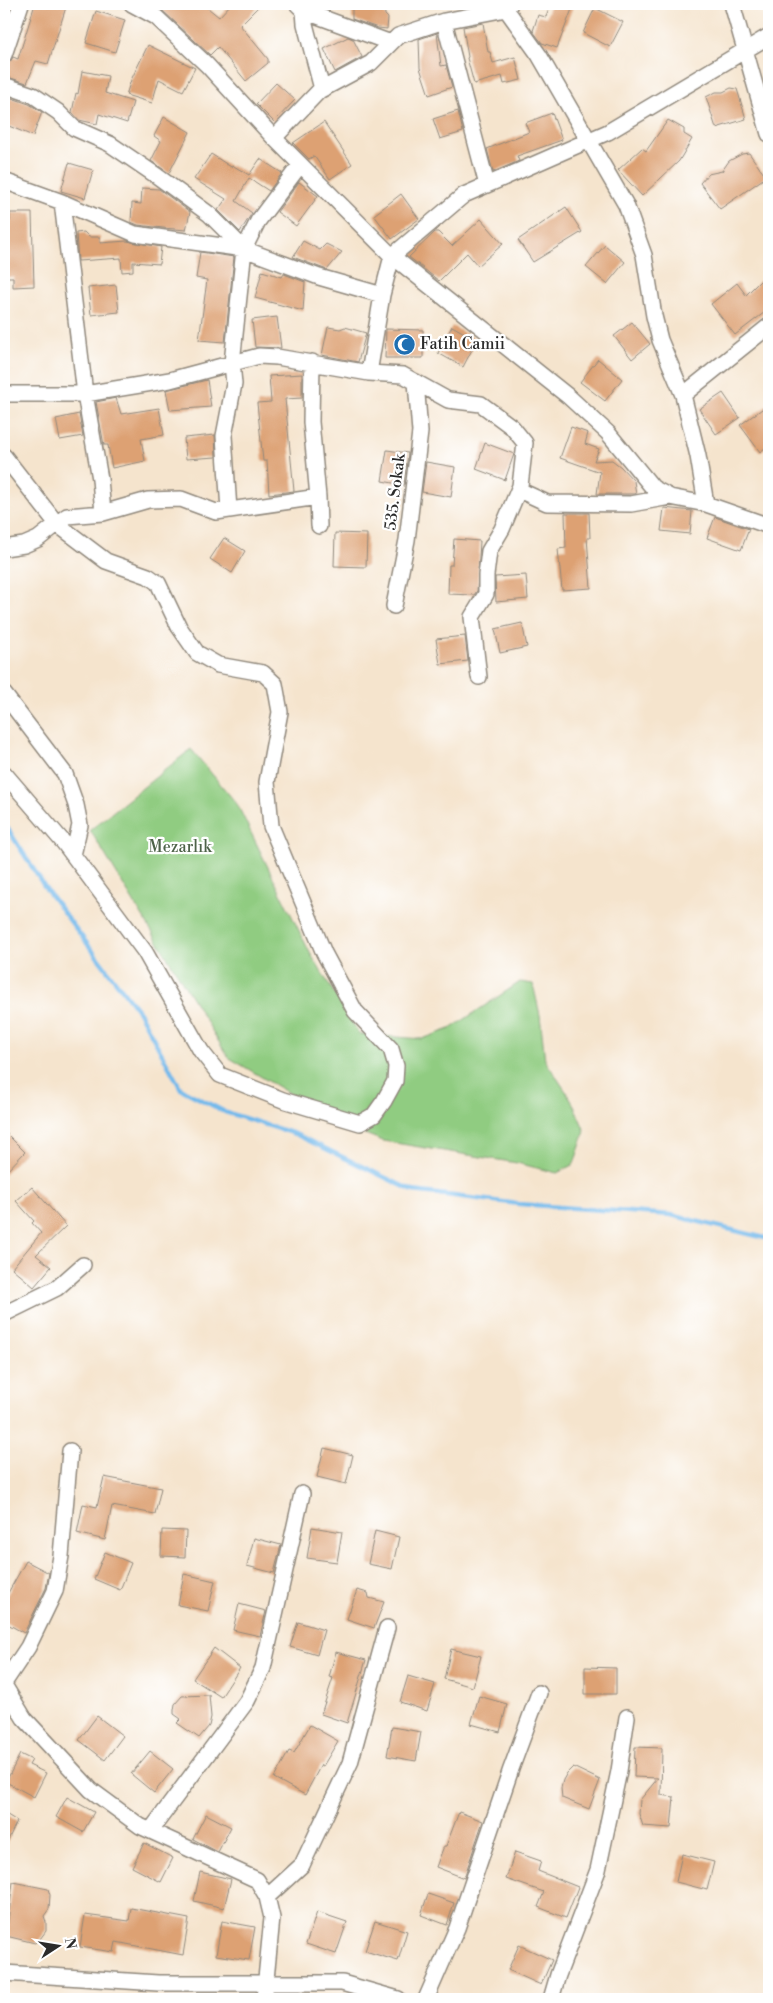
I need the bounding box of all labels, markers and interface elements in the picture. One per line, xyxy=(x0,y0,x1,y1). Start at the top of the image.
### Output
mosque icon: Fatih Camii xyxy=(392,332,416,356)
place label: Fatih Camii xyxy=(420,334,505,354)
street label: 535. Sokak xyxy=(380,451,410,531)
park label: Mezarlık xyxy=(148,837,213,857)
north arrow xyxy=(32,1920,82,1970)
text: N xyxy=(60,1936,80,1951)

